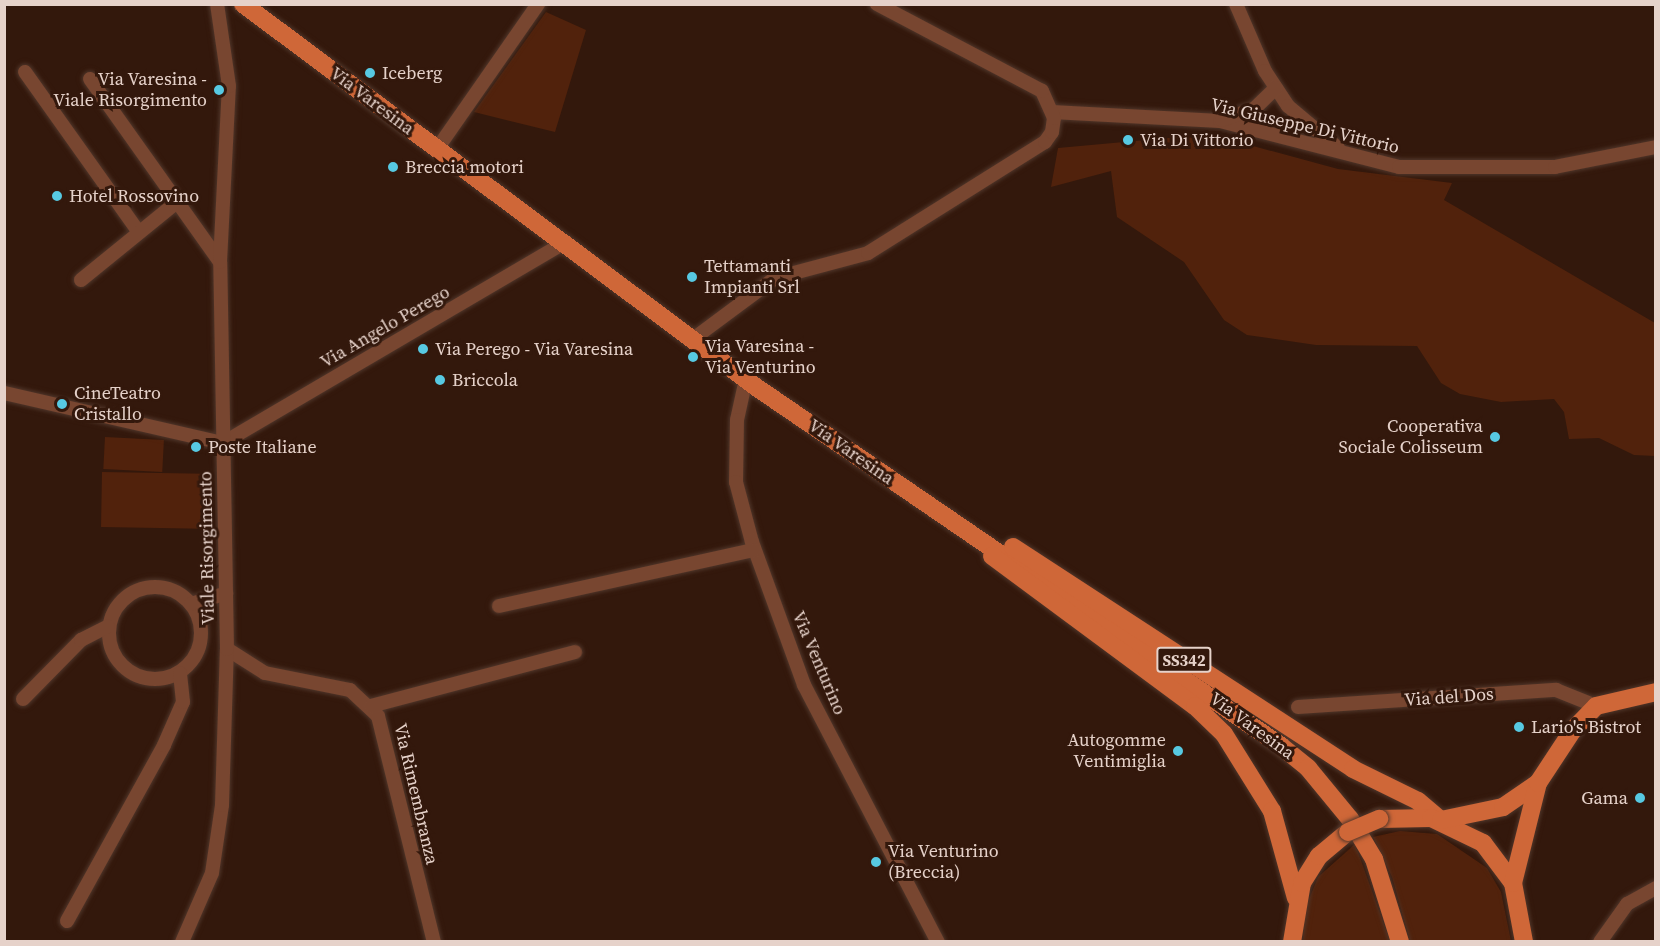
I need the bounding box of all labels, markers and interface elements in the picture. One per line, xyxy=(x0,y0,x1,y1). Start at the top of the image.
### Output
street label: Via Varesina xyxy=(326,62,418,140)
place label: Iceberg xyxy=(382,62,442,84)
marker: Iceberg xyxy=(363,66,377,80)
place label: Via Varesina - Viale Risorgimento xyxy=(53,69,207,112)
marker: Via Varesina - Viale Risorgimento xyxy=(212,83,226,97)
street label: Via Giuseppe Di Vittorio xyxy=(1208,94,1402,158)
place label: Via Di Vittorio xyxy=(1140,129,1254,151)
marker: Via Di Vittorio xyxy=(1121,133,1135,147)
place label: Breccia motori xyxy=(405,156,524,178)
marker: Breccia motori xyxy=(386,160,400,174)
place label: Hotel Rossovino xyxy=(69,185,199,207)
marker: Hotel Rossovino xyxy=(50,189,64,203)
place label: Tettamanti Impianti Srl xyxy=(704,256,800,298)
marker: Tettamanti Impianti Srl xyxy=(685,270,699,284)
street label: Via Angelo Perego xyxy=(316,281,454,373)
place label: Via Varesina - Via Venturino xyxy=(705,336,816,378)
place label: Via Perego - Via Varesina xyxy=(435,338,634,360)
marker: Via Perego - Via Varesina xyxy=(416,342,430,356)
marker: Via Varesina - Via Venturino xyxy=(686,350,700,364)
place label: Briccola xyxy=(452,369,518,391)
marker: Briccola xyxy=(433,373,447,387)
place label: CineTeatro Cristallo xyxy=(74,383,161,426)
marker: CineTeatro Cristallo xyxy=(55,397,69,411)
street label: Via Varesina xyxy=(804,414,898,490)
place label: Cooperativa Sociale Colisseum xyxy=(1339,416,1483,458)
marker: Cooperativa Sociale Colisseum xyxy=(1488,430,1502,444)
place label: Poste Italiane xyxy=(208,436,317,458)
marker: Poste Italiane xyxy=(189,440,203,454)
street label: Viale Risorgimento xyxy=(195,471,219,625)
street label: Via Venturino xyxy=(787,608,851,718)
road number: SS342 xyxy=(1156,647,1212,673)
street label: Via del Dos xyxy=(1404,683,1494,711)
street label: Via Varesina xyxy=(1205,688,1299,764)
place label: Lario's Bistrot xyxy=(1531,716,1641,738)
marker: Lario's Bistrot xyxy=(1512,720,1526,734)
street label: Via Rimembranza xyxy=(389,721,443,867)
place label: Autogomme Ventimiglia xyxy=(1068,730,1166,772)
marker: Autogomme Ventimiglia xyxy=(1171,744,1185,758)
place label: Gama xyxy=(1581,787,1628,809)
marker: Gama xyxy=(1633,791,1647,805)
place label: Via Venturino (Breccia) xyxy=(888,841,999,884)
marker: Via Venturino (Breccia) xyxy=(869,855,883,869)

